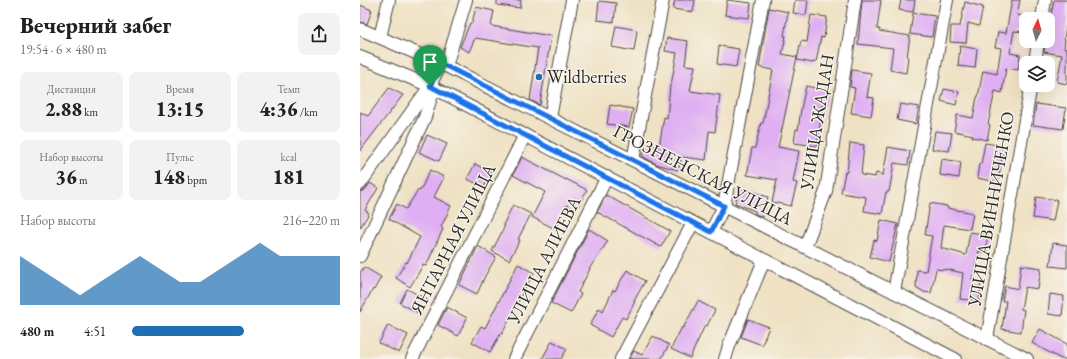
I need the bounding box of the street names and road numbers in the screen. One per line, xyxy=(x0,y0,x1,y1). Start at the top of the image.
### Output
street label: УЛИЦА ЖАДАН xyxy=(794,52,839,193)
street label: УЛИЦА ВИННИЧЕНКО xyxy=(962,109,1019,309)
street label: ГРОЗНЕНСКАЯ УЛИЦА xyxy=(610,119,797,230)
street label: ЯНТАРНАЯ УЛИЦА xyxy=(404,159,501,319)
street label: УЛИЦА АЛИЕВА xyxy=(501,192,586,328)

